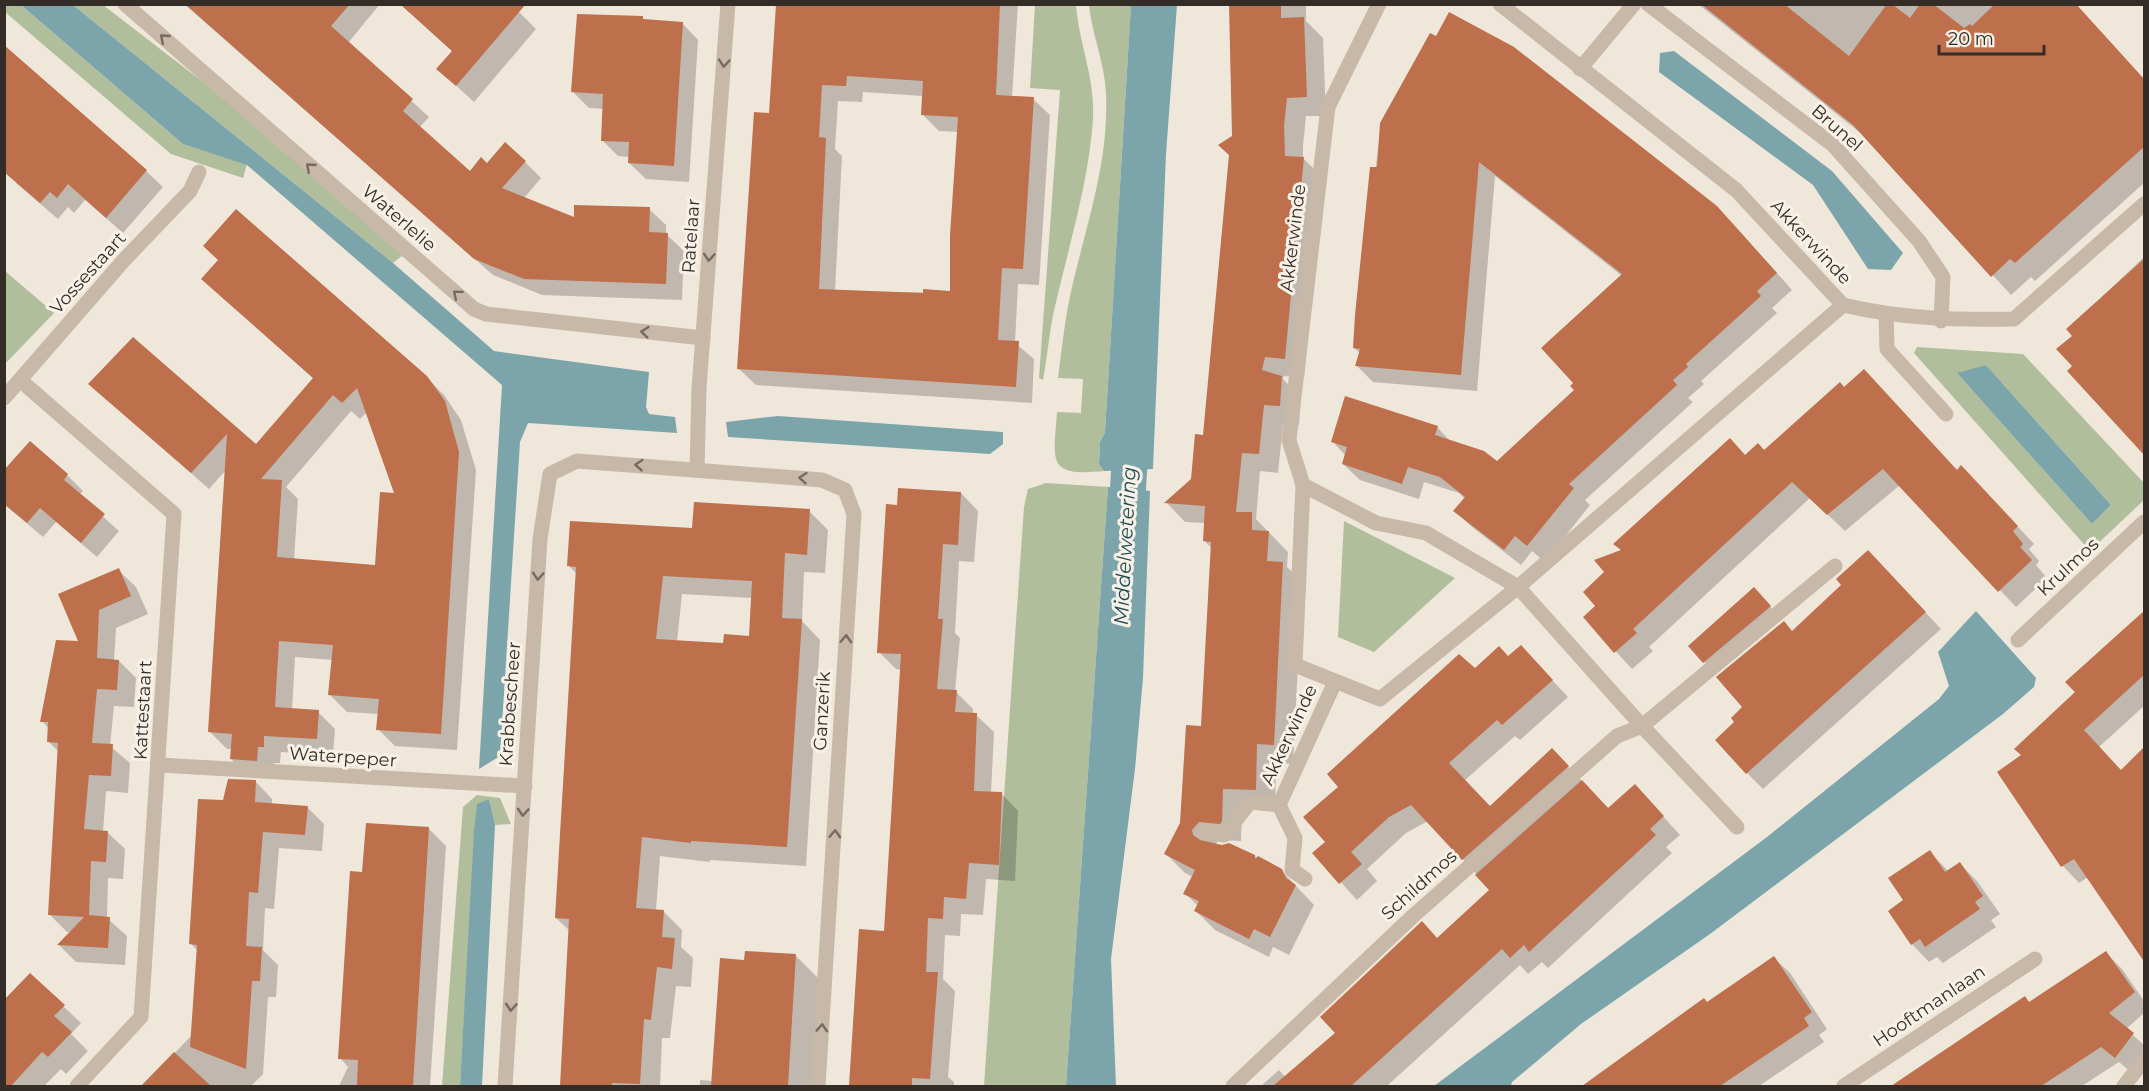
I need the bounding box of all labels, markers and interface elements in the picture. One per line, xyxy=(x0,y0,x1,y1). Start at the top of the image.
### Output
scale bar xyxy=(1939,18,2044,56)
text: 20 m xyxy=(1948,28,1994,50)
one-way arrow xyxy=(160,34,170,45)
one-way arrow xyxy=(718,58,731,67)
street label: Brunel xyxy=(1807,100,1867,156)
one-way arrow xyxy=(306,163,317,174)
street label: Waterlelie xyxy=(358,180,441,256)
street label: Akkerwinde xyxy=(1275,183,1311,293)
street label: Akkerwinde xyxy=(1766,195,1856,289)
street label: Ratelaar xyxy=(677,198,705,274)
street label: Vossestaart xyxy=(45,227,131,319)
one-way arrow xyxy=(703,253,716,262)
one-way arrow xyxy=(453,291,464,302)
one-way arrow xyxy=(640,326,650,339)
one-way arrow xyxy=(634,459,643,472)
water label: Middelwetering xyxy=(1109,466,1141,626)
one-way arrow xyxy=(798,472,807,485)
street label: Krulmos xyxy=(2033,533,2103,601)
one-way arrow xyxy=(531,571,544,580)
one-way arrow xyxy=(840,634,853,643)
street label: Krabbescheer xyxy=(495,641,525,767)
street label: Kattestaart xyxy=(129,660,157,760)
street label: Ganzerik xyxy=(809,671,835,751)
street label: Akkerwinde xyxy=(1256,681,1322,789)
street label: Waterpeper xyxy=(288,742,398,772)
one-way arrow xyxy=(517,808,530,817)
one-way arrow xyxy=(828,829,841,838)
street label: Schildmos xyxy=(1377,845,1462,925)
street label: Hooftmanlaan xyxy=(1869,960,1989,1052)
one-way arrow xyxy=(504,1003,517,1012)
one-way arrow xyxy=(816,1024,829,1033)

